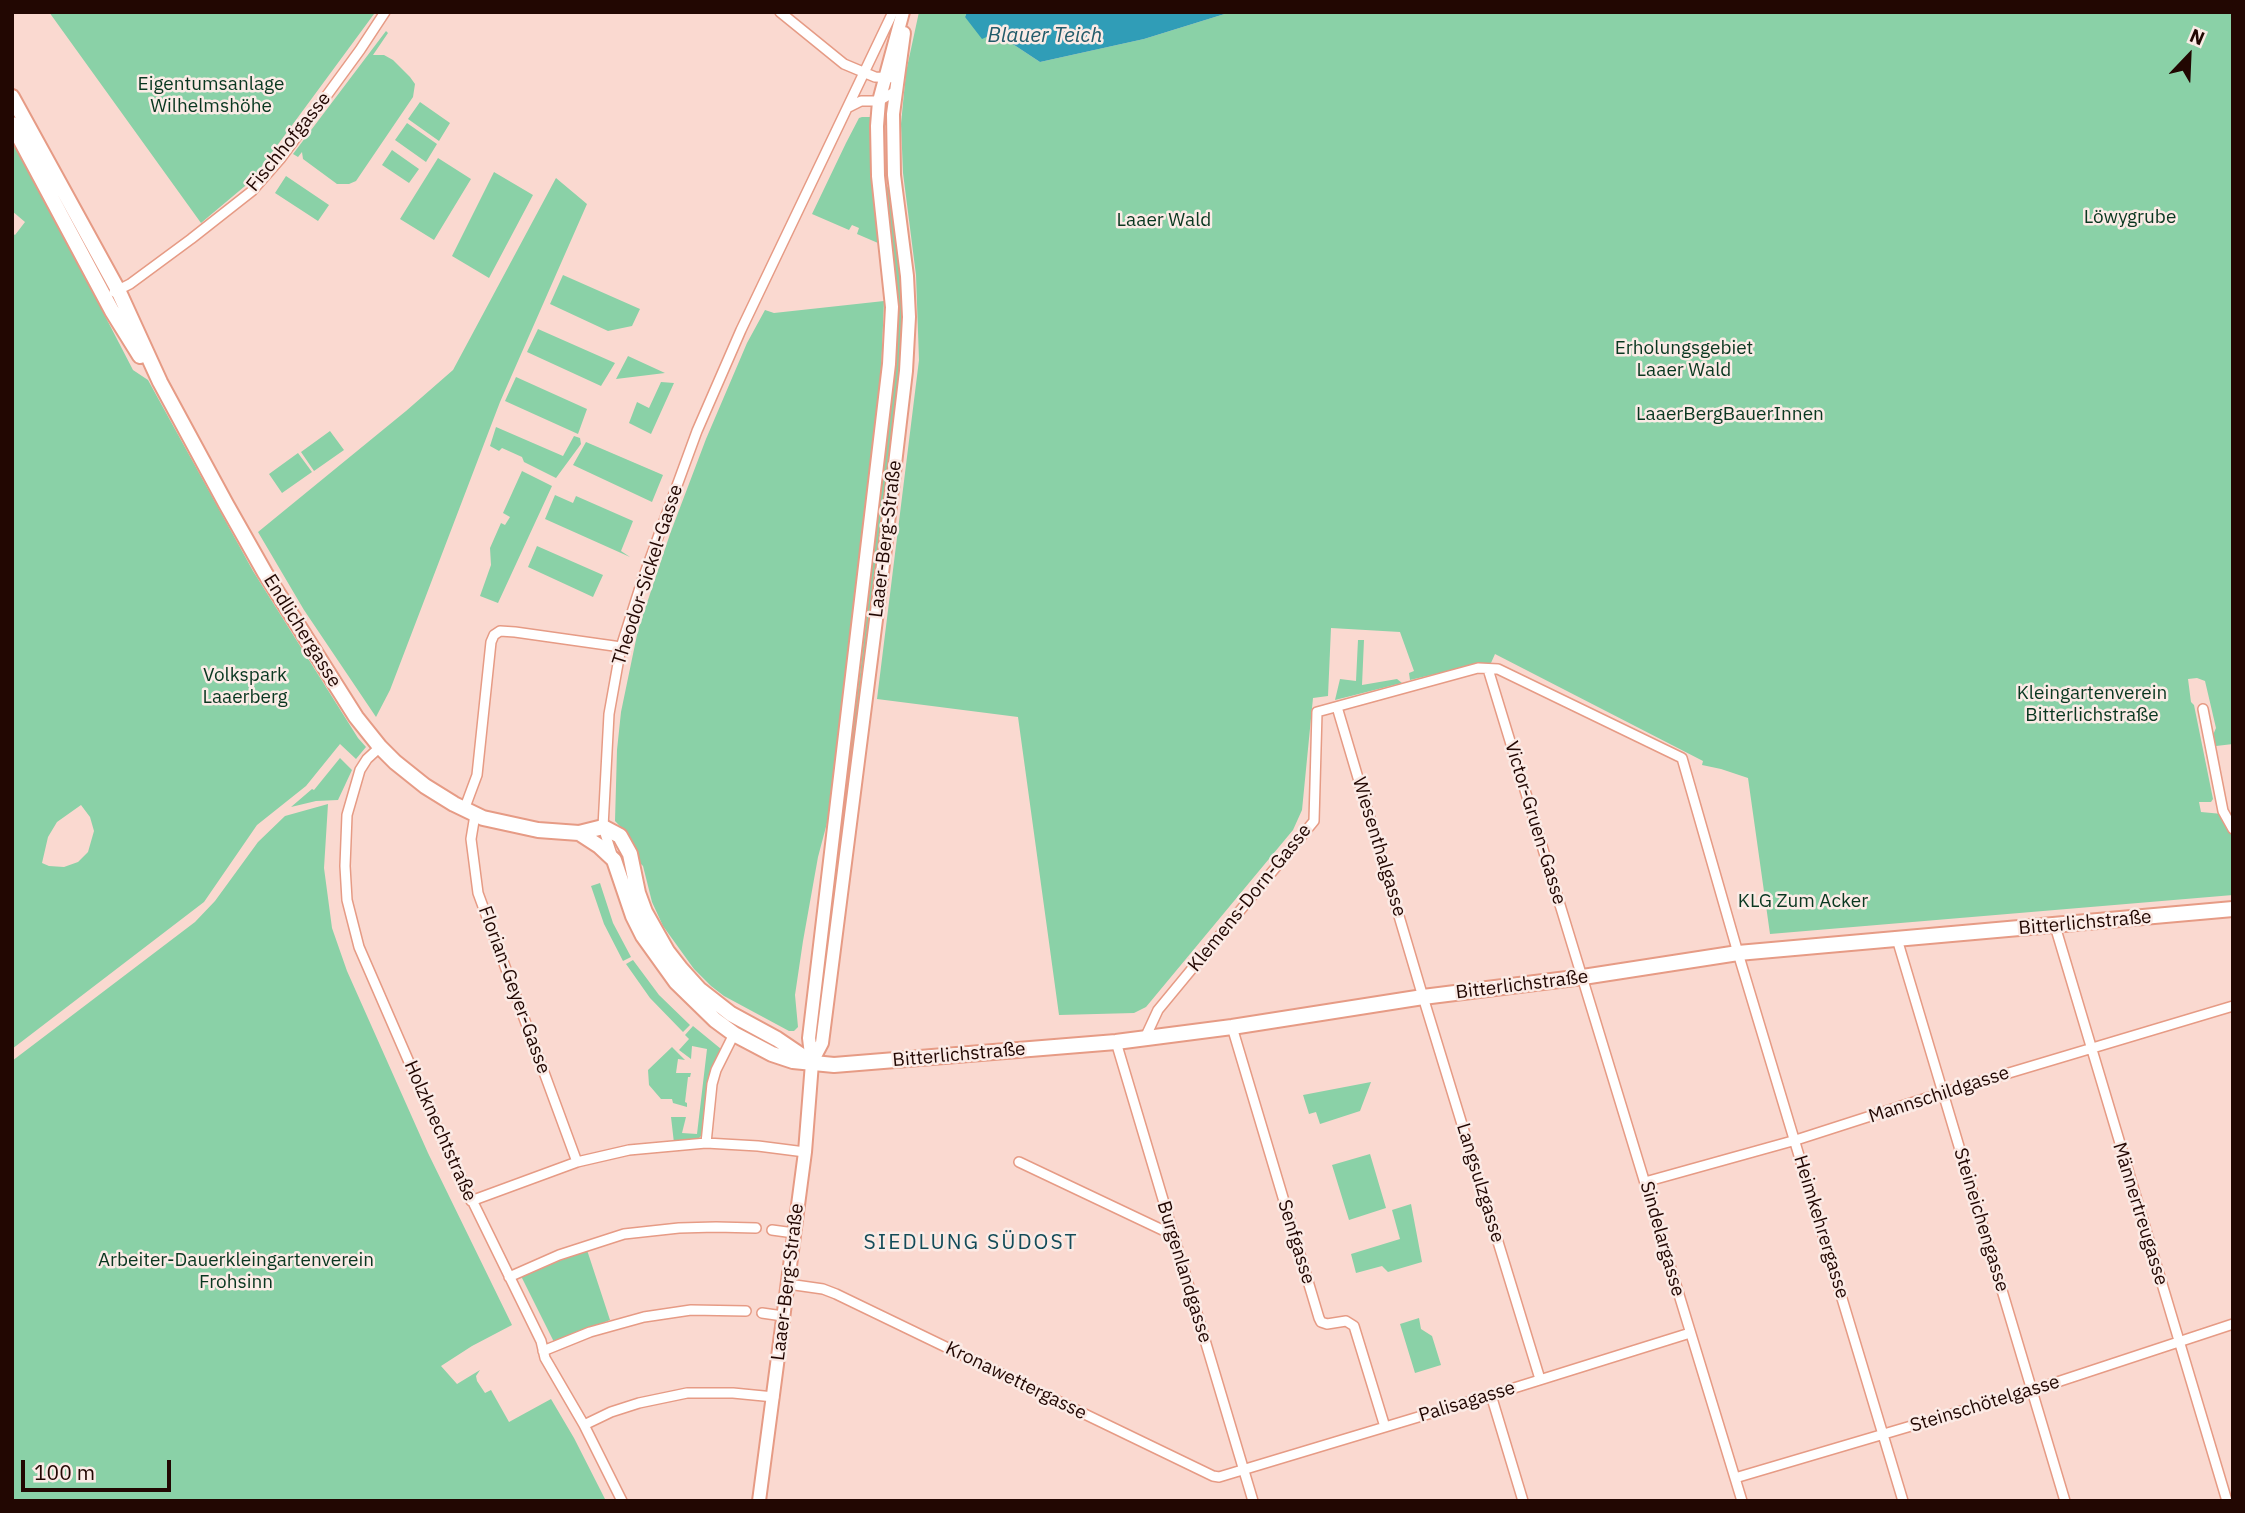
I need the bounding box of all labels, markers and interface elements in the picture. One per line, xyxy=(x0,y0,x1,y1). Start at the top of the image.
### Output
north arrow xyxy=(2154,21,2224,91)
water label: Blauer Teich xyxy=(988,23,1102,49)
text: N xyxy=(2186,23,2208,50)
park label: Eigentumsanlage Wilhelmshöhe xyxy=(138,74,284,118)
street label: Fischhofgasse xyxy=(242,88,336,196)
park label: Löwygrube xyxy=(2084,207,2176,229)
park label: Laaer Wald xyxy=(1117,210,1211,232)
park label: Erholungsgebiet Laaer Wald xyxy=(1615,338,1753,382)
park label: LaaerBergBauerInnen xyxy=(1636,404,1824,426)
street label: Laaer-Berg-Straße xyxy=(865,459,907,619)
street label: Theodor-Sickel-Gasse xyxy=(608,482,688,668)
street label: Endlichergasse xyxy=(258,570,346,692)
park label: Volkspark Laaerberg xyxy=(202,665,288,709)
park label: Kleingartenverein Bitterlichstraße xyxy=(2017,683,2167,727)
street label: Victor-Gruen-Gasse xyxy=(1499,738,1571,908)
street label: Wiesenthalgasse xyxy=(1347,775,1411,919)
street label: Klemens-Dorn-Gasse xyxy=(1183,820,1317,976)
park label: KLG Zum Acker xyxy=(1738,891,1868,913)
street label: Florian-Geyer-Gasse xyxy=(473,903,555,1077)
street label: Bitterlichstraße xyxy=(2018,906,2152,940)
street label: Bitterlichstraße xyxy=(1454,966,1590,1004)
street label: Bitterlichstraße xyxy=(892,1038,1026,1072)
street label: Holzknechtstraße xyxy=(399,1057,481,1205)
street label: Mannschildgasse xyxy=(1866,1062,2012,1128)
street label: Langsulzgasse xyxy=(1451,1121,1509,1245)
street label: Männertreugasse xyxy=(2107,1140,2173,1288)
street label: Steineichengasse xyxy=(1948,1145,2014,1295)
street label: Heimkehrergasse xyxy=(1788,1152,1854,1302)
street label: Sindelargasse xyxy=(1635,1179,1689,1299)
street label: Senfgasse xyxy=(1272,1197,1320,1287)
street label: Burgenlandgasse xyxy=(1152,1198,1216,1346)
street label: Laaer-Berg-Straße xyxy=(767,1202,809,1362)
district label: SIEDLUNG SÜDOST xyxy=(865,1230,1077,1256)
park label: Arbeiter-Dauerkleingartenverein Frohsinn xyxy=(98,1250,374,1294)
street label: Kronawettergasse xyxy=(942,1337,1090,1425)
street label: Steinschötelgasse xyxy=(1908,1370,2062,1438)
street label: Palisagasse xyxy=(1416,1377,1518,1427)
scale bar xyxy=(24,1446,175,1490)
text: 100 m xyxy=(34,1458,95,1486)

